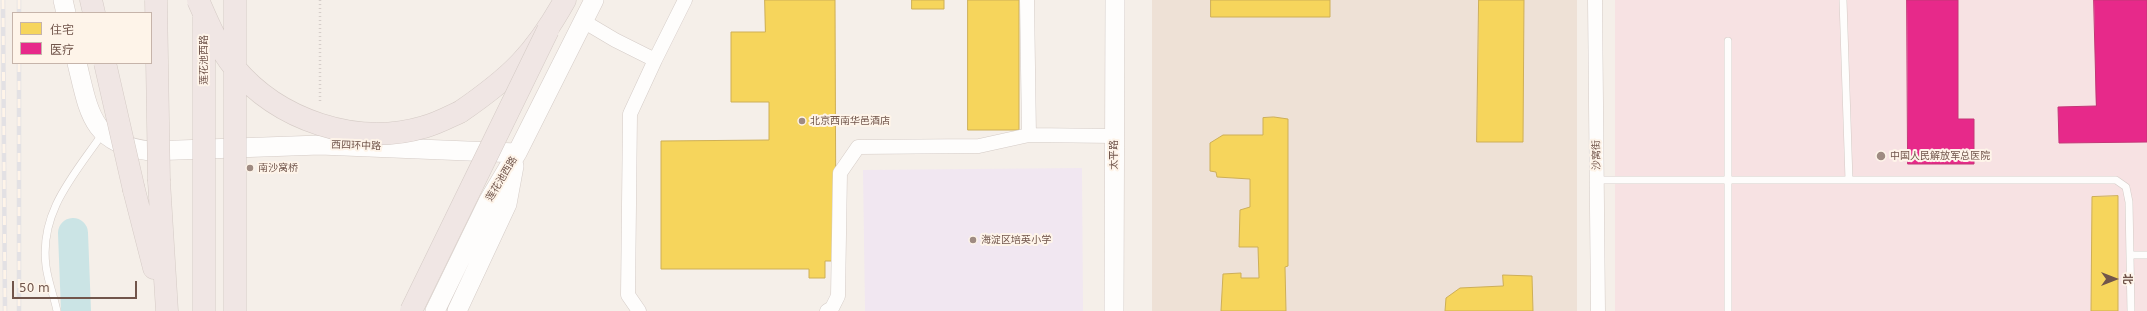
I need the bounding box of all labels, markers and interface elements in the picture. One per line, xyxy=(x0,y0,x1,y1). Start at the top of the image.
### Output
legend xyxy=(12,12,152,64)
text: 住宅 xyxy=(50,23,74,37)
street label: 莲花池西路 xyxy=(198,35,210,85)
text: 医疗 xyxy=(50,43,74,57)
place label: 北京西南华邑酒店 xyxy=(810,115,890,127)
marker: 北京西南华邑酒店 xyxy=(797,116,807,126)
street label: 西四环中路 xyxy=(331,139,381,153)
street label: 太平路 xyxy=(1108,140,1120,170)
street label: 沙窝街 xyxy=(1591,140,1603,170)
marker: 中国人民解放军总医院 xyxy=(1875,150,1887,162)
place label: 中国人民解放军总医院 xyxy=(1890,150,1990,162)
street label: 莲花池西路 xyxy=(484,154,520,204)
place label: 南沙窝桥 xyxy=(258,162,298,174)
marker: 南沙窝桥 xyxy=(245,163,255,173)
place label: 海淀区培英小学 xyxy=(981,234,1051,246)
marker: 海淀区培英小学 xyxy=(968,235,978,245)
north arrow xyxy=(2095,259,2135,299)
scale bar xyxy=(14,273,139,299)
text: 北 xyxy=(2121,274,2134,285)
text: 50 m xyxy=(19,281,50,295)

